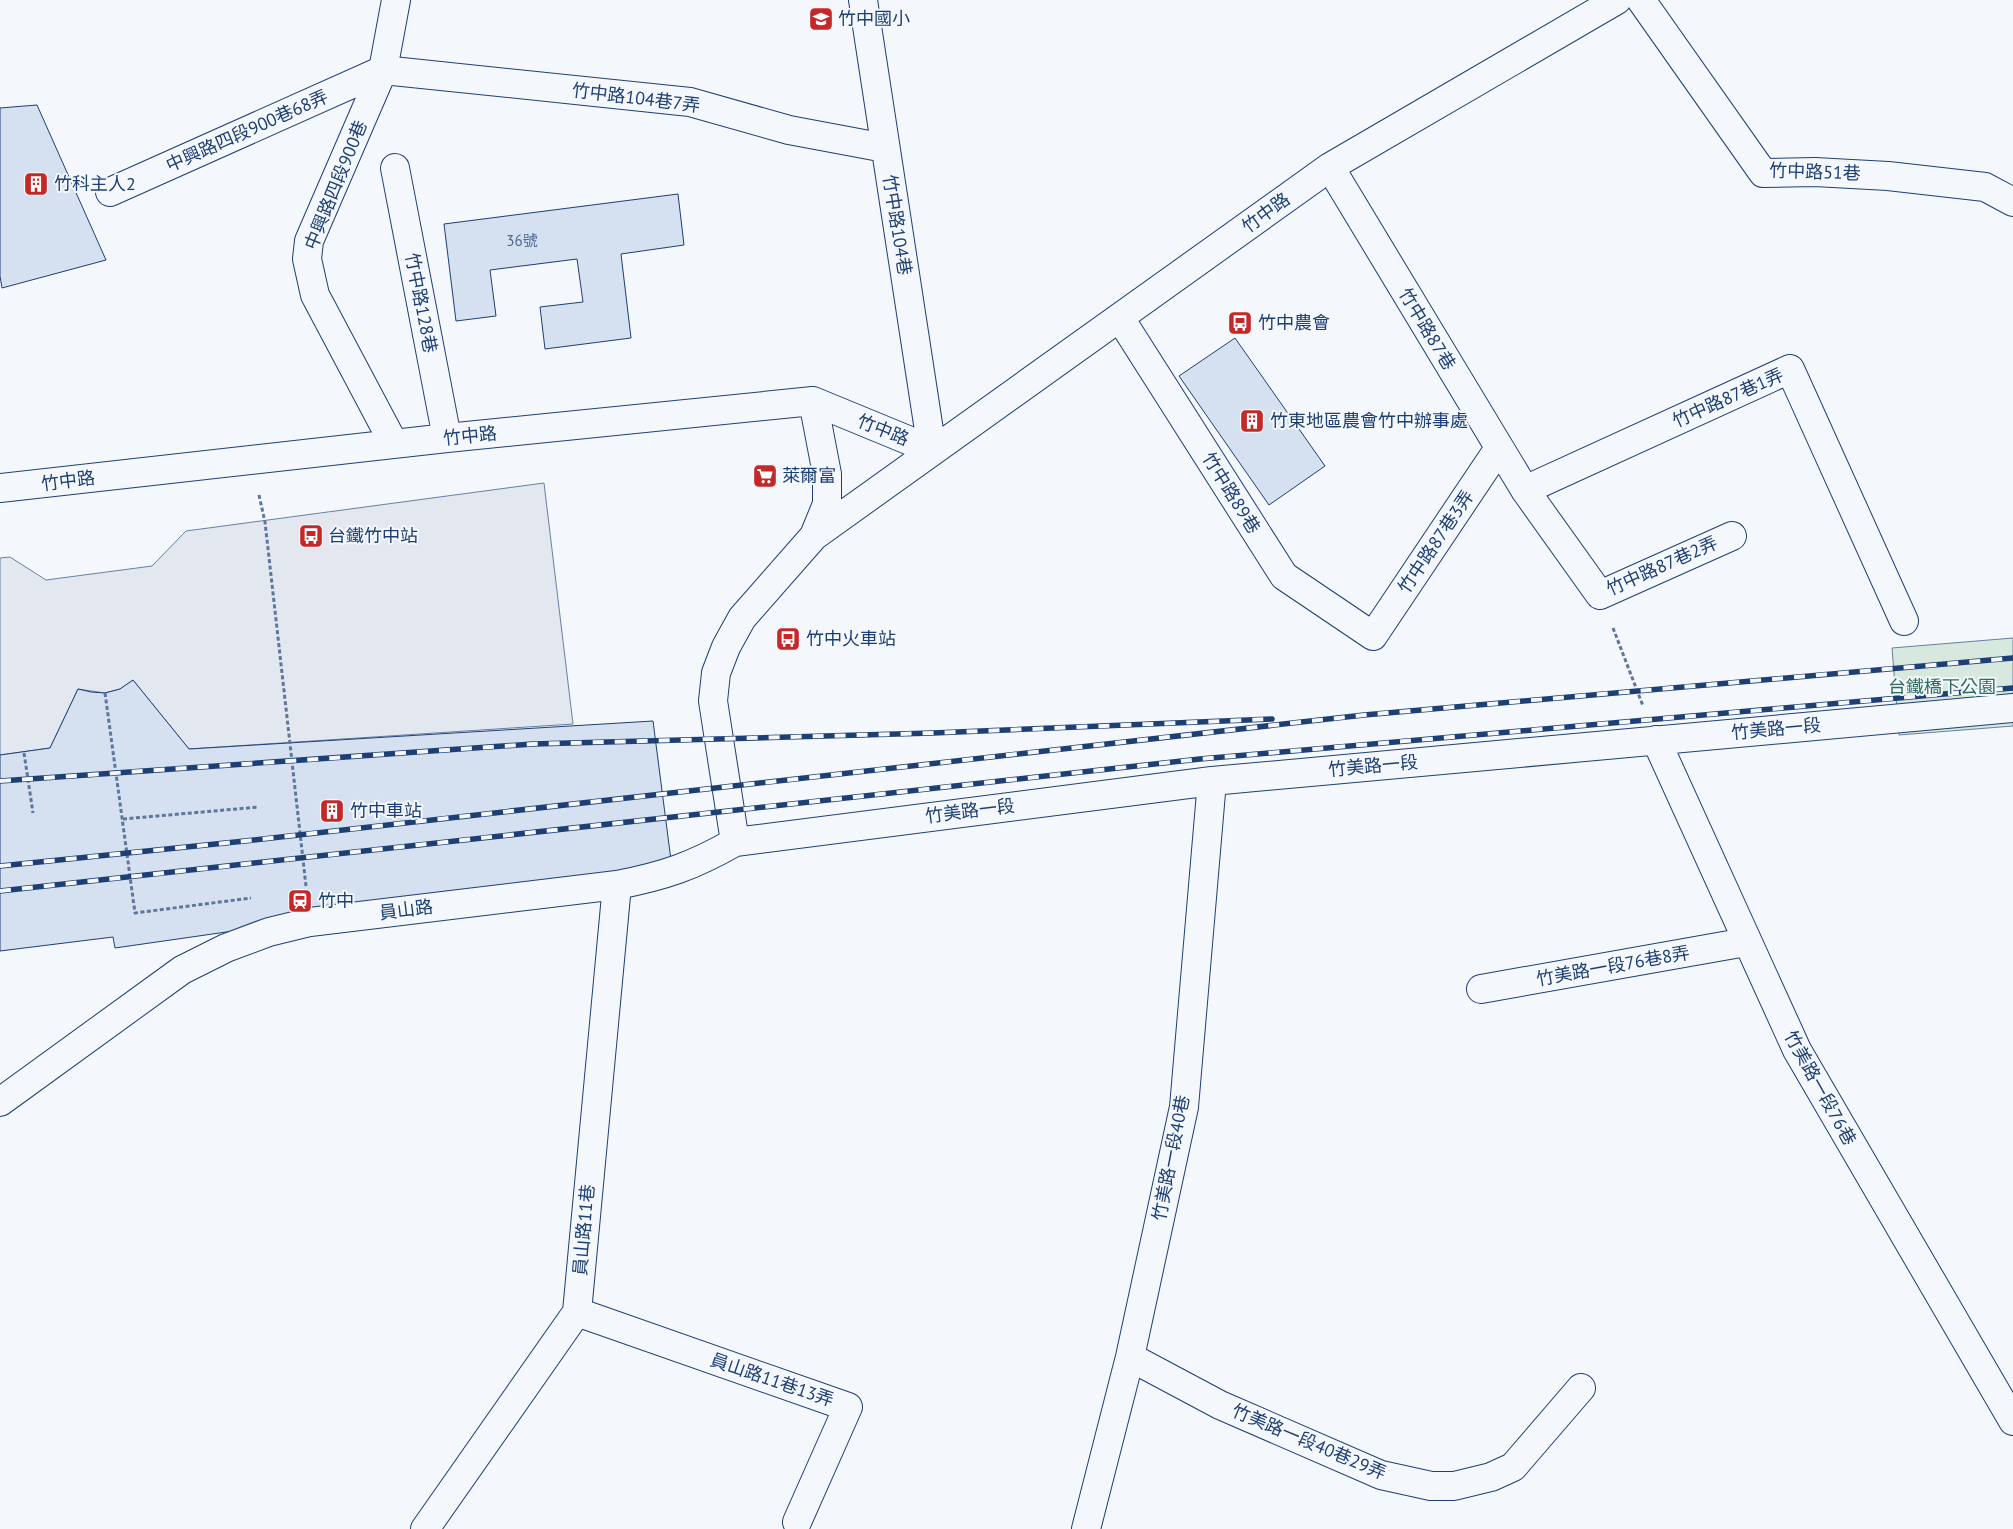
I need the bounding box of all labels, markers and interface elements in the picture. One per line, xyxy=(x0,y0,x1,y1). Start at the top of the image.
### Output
school or university icon: 竹中國小 xyxy=(808,6,834,32)
place label: 竹中國小 xyxy=(838,7,910,30)
street label: 竹中路104巷7弄 xyxy=(571,78,702,117)
street label: 中興路四段900巷68弄 xyxy=(162,84,331,177)
street label: 中興路四段900巷 xyxy=(299,117,372,253)
street label: 竹中路51巷 xyxy=(1769,158,1861,185)
building icon: 竹科主人2 xyxy=(23,171,49,197)
place label: 竹科主人2 xyxy=(54,172,136,195)
street label: 竹中路104巷 xyxy=(878,173,917,277)
street label: 竹中路 xyxy=(1237,187,1294,238)
house number: 36號 xyxy=(506,231,538,250)
street label: 竹中路128巷 xyxy=(401,251,442,355)
street label: 竹中路87巷 xyxy=(1394,284,1461,374)
bus stop icon: 竹中農會 xyxy=(1227,310,1253,336)
place label: 竹中農會 xyxy=(1258,311,1330,334)
street label: 竹中路87巷1弄 xyxy=(1669,363,1787,432)
building icon: 竹東地區農會竹中辦事處 xyxy=(1239,408,1265,434)
street label: 竹中路 xyxy=(854,409,913,450)
place label: 竹東地區農會竹中辦事處 xyxy=(1270,409,1468,432)
street label: 竹中路 xyxy=(442,421,498,450)
street label: 竹中路89巷 xyxy=(1197,448,1265,538)
supermarket icon: 萊爾富 xyxy=(752,463,778,489)
place label: 萊爾富 xyxy=(782,464,836,487)
street label: 竹中路 xyxy=(40,466,96,495)
street label: 竹中路87巷3弄 xyxy=(1393,486,1479,598)
bus stop icon: 台鐵竹中站 xyxy=(298,523,324,549)
place label: 台鐵竹中站 xyxy=(328,524,418,547)
street label: 竹中路87巷2弄 xyxy=(1603,531,1721,600)
bus stop icon: 竹中火車站 xyxy=(775,626,801,652)
place label: 竹中火車站 xyxy=(806,627,896,650)
park label: 台鐵橋下公園 xyxy=(1888,675,1996,698)
street label: 竹美路一段 xyxy=(1730,713,1822,744)
street label: 竹美路一段 xyxy=(1327,750,1419,781)
street label: 竹美路一段 xyxy=(924,794,1016,827)
building icon: 竹中車站 xyxy=(319,798,345,824)
place label: 竹中車站 xyxy=(350,799,422,822)
station icon: 竹中 xyxy=(287,888,313,914)
place label: 竹中 xyxy=(318,889,354,912)
street label: 員山路 xyxy=(378,895,434,924)
street label: 竹美路一段76巷8弄 xyxy=(1534,941,1691,990)
street label: 竹美路一段76巷 xyxy=(1779,1026,1861,1149)
street label: 竹美路一段40巷 xyxy=(1147,1093,1194,1223)
street label: 員山路11巷 xyxy=(568,1183,599,1277)
street label: 員山路11巷13弄 xyxy=(707,1348,837,1411)
street label: 竹美路一段40巷29弄 xyxy=(1229,1399,1390,1484)

